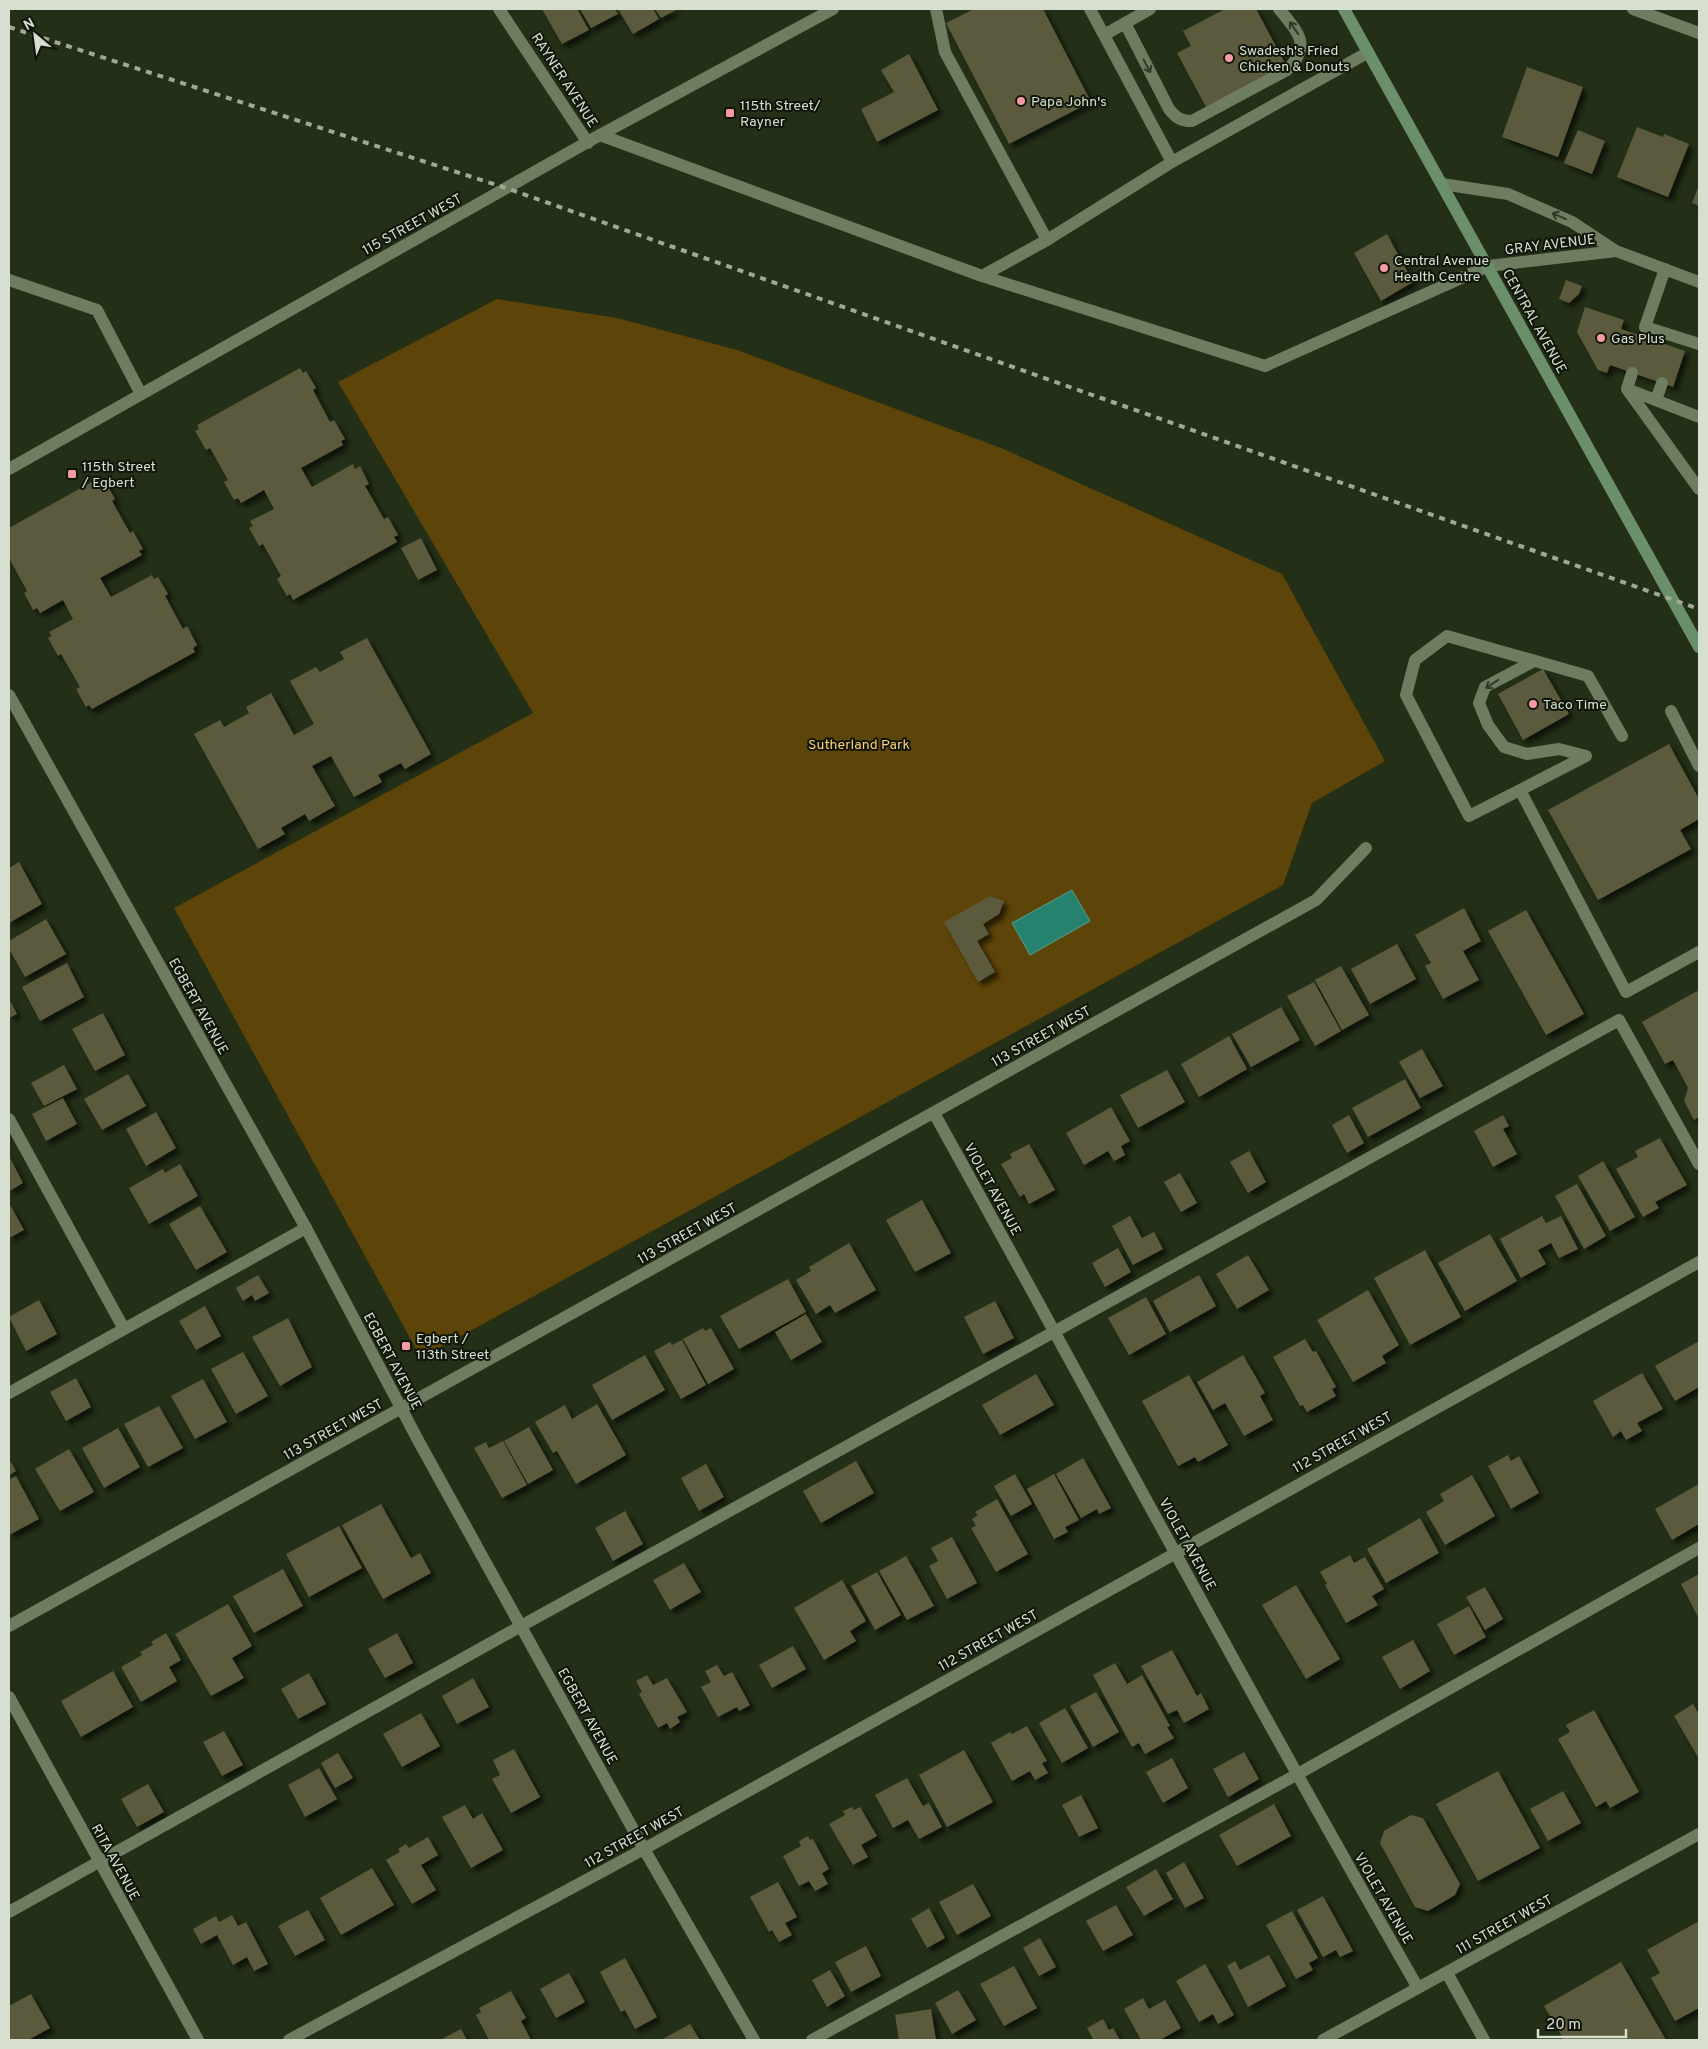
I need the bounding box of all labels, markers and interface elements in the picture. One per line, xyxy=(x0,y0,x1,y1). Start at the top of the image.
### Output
north arrow xyxy=(10,10,60,60)
text: N xyxy=(21,15,38,35)
one-way arrow xyxy=(1289,21,1299,35)
street label: RAYNER AVENUE xyxy=(527,30,601,131)
place label: Swadesh's Fried Chicken & Donuts xyxy=(1239,43,1350,76)
marker: Swadesh's Fried Chicken & Donuts xyxy=(1223,52,1235,64)
one-way arrow xyxy=(1142,59,1152,74)
place label: Papa John's xyxy=(1031,94,1107,111)
marker: Papa John's xyxy=(1015,95,1027,107)
place label: 115th Street/ Rayner xyxy=(740,98,821,131)
marker: 115th Street/ Rayner xyxy=(724,107,736,119)
street label: 115 STREET WEST xyxy=(360,191,466,260)
one-way arrow xyxy=(1552,211,1567,221)
street label: GRAY AVENUE xyxy=(1504,231,1597,259)
place label: Central Avenue Health Centre xyxy=(1394,253,1489,286)
marker: Central Avenue Health Centre xyxy=(1378,262,1390,274)
street label: CENTRAL AVENUE xyxy=(1498,266,1569,377)
place label: Gas Plus xyxy=(1611,331,1665,348)
marker: Gas Plus xyxy=(1595,332,1607,344)
place label: 115th Street / Egbert xyxy=(81,459,156,492)
marker: 115th Street / Egbert xyxy=(66,468,78,480)
one-way arrow xyxy=(1485,680,1499,690)
place label: Taco Time xyxy=(1543,697,1607,714)
marker: Taco Time xyxy=(1527,698,1539,710)
park label: Sutherland Park xyxy=(808,737,910,754)
street label: EGBERT AVENUE xyxy=(164,955,231,1058)
street label: 113 STREET WEST xyxy=(989,1003,1094,1072)
street label: VIOLET AVENUE xyxy=(959,1141,1024,1239)
street label: 113 STREET WEST xyxy=(635,1200,740,1269)
street label: EGBERT AVENUE xyxy=(359,1310,424,1413)
place label: Egbert / 113th Street xyxy=(416,1331,489,1364)
marker: Egbert / 113th Street xyxy=(400,1340,412,1352)
street label: 113 STREET WEST xyxy=(281,1396,386,1465)
street label: 112 STREET WEST xyxy=(1290,1409,1396,1478)
street label: VIOLET AVENUE xyxy=(1154,1496,1219,1594)
street label: 112 STREET WEST xyxy=(936,1607,1042,1676)
street label: EGBERT AVENUE xyxy=(553,1665,620,1768)
street label: 112 STREET WEST xyxy=(582,1804,688,1873)
street label: RITA AVENUE xyxy=(87,1822,143,1904)
street label: VIOLET AVENUE xyxy=(1350,1850,1416,1948)
street label: 111 STREET WEST xyxy=(1453,1892,1556,1959)
scale bar xyxy=(1538,2006,1626,2038)
text: 20 m xyxy=(1546,2016,1581,2035)

